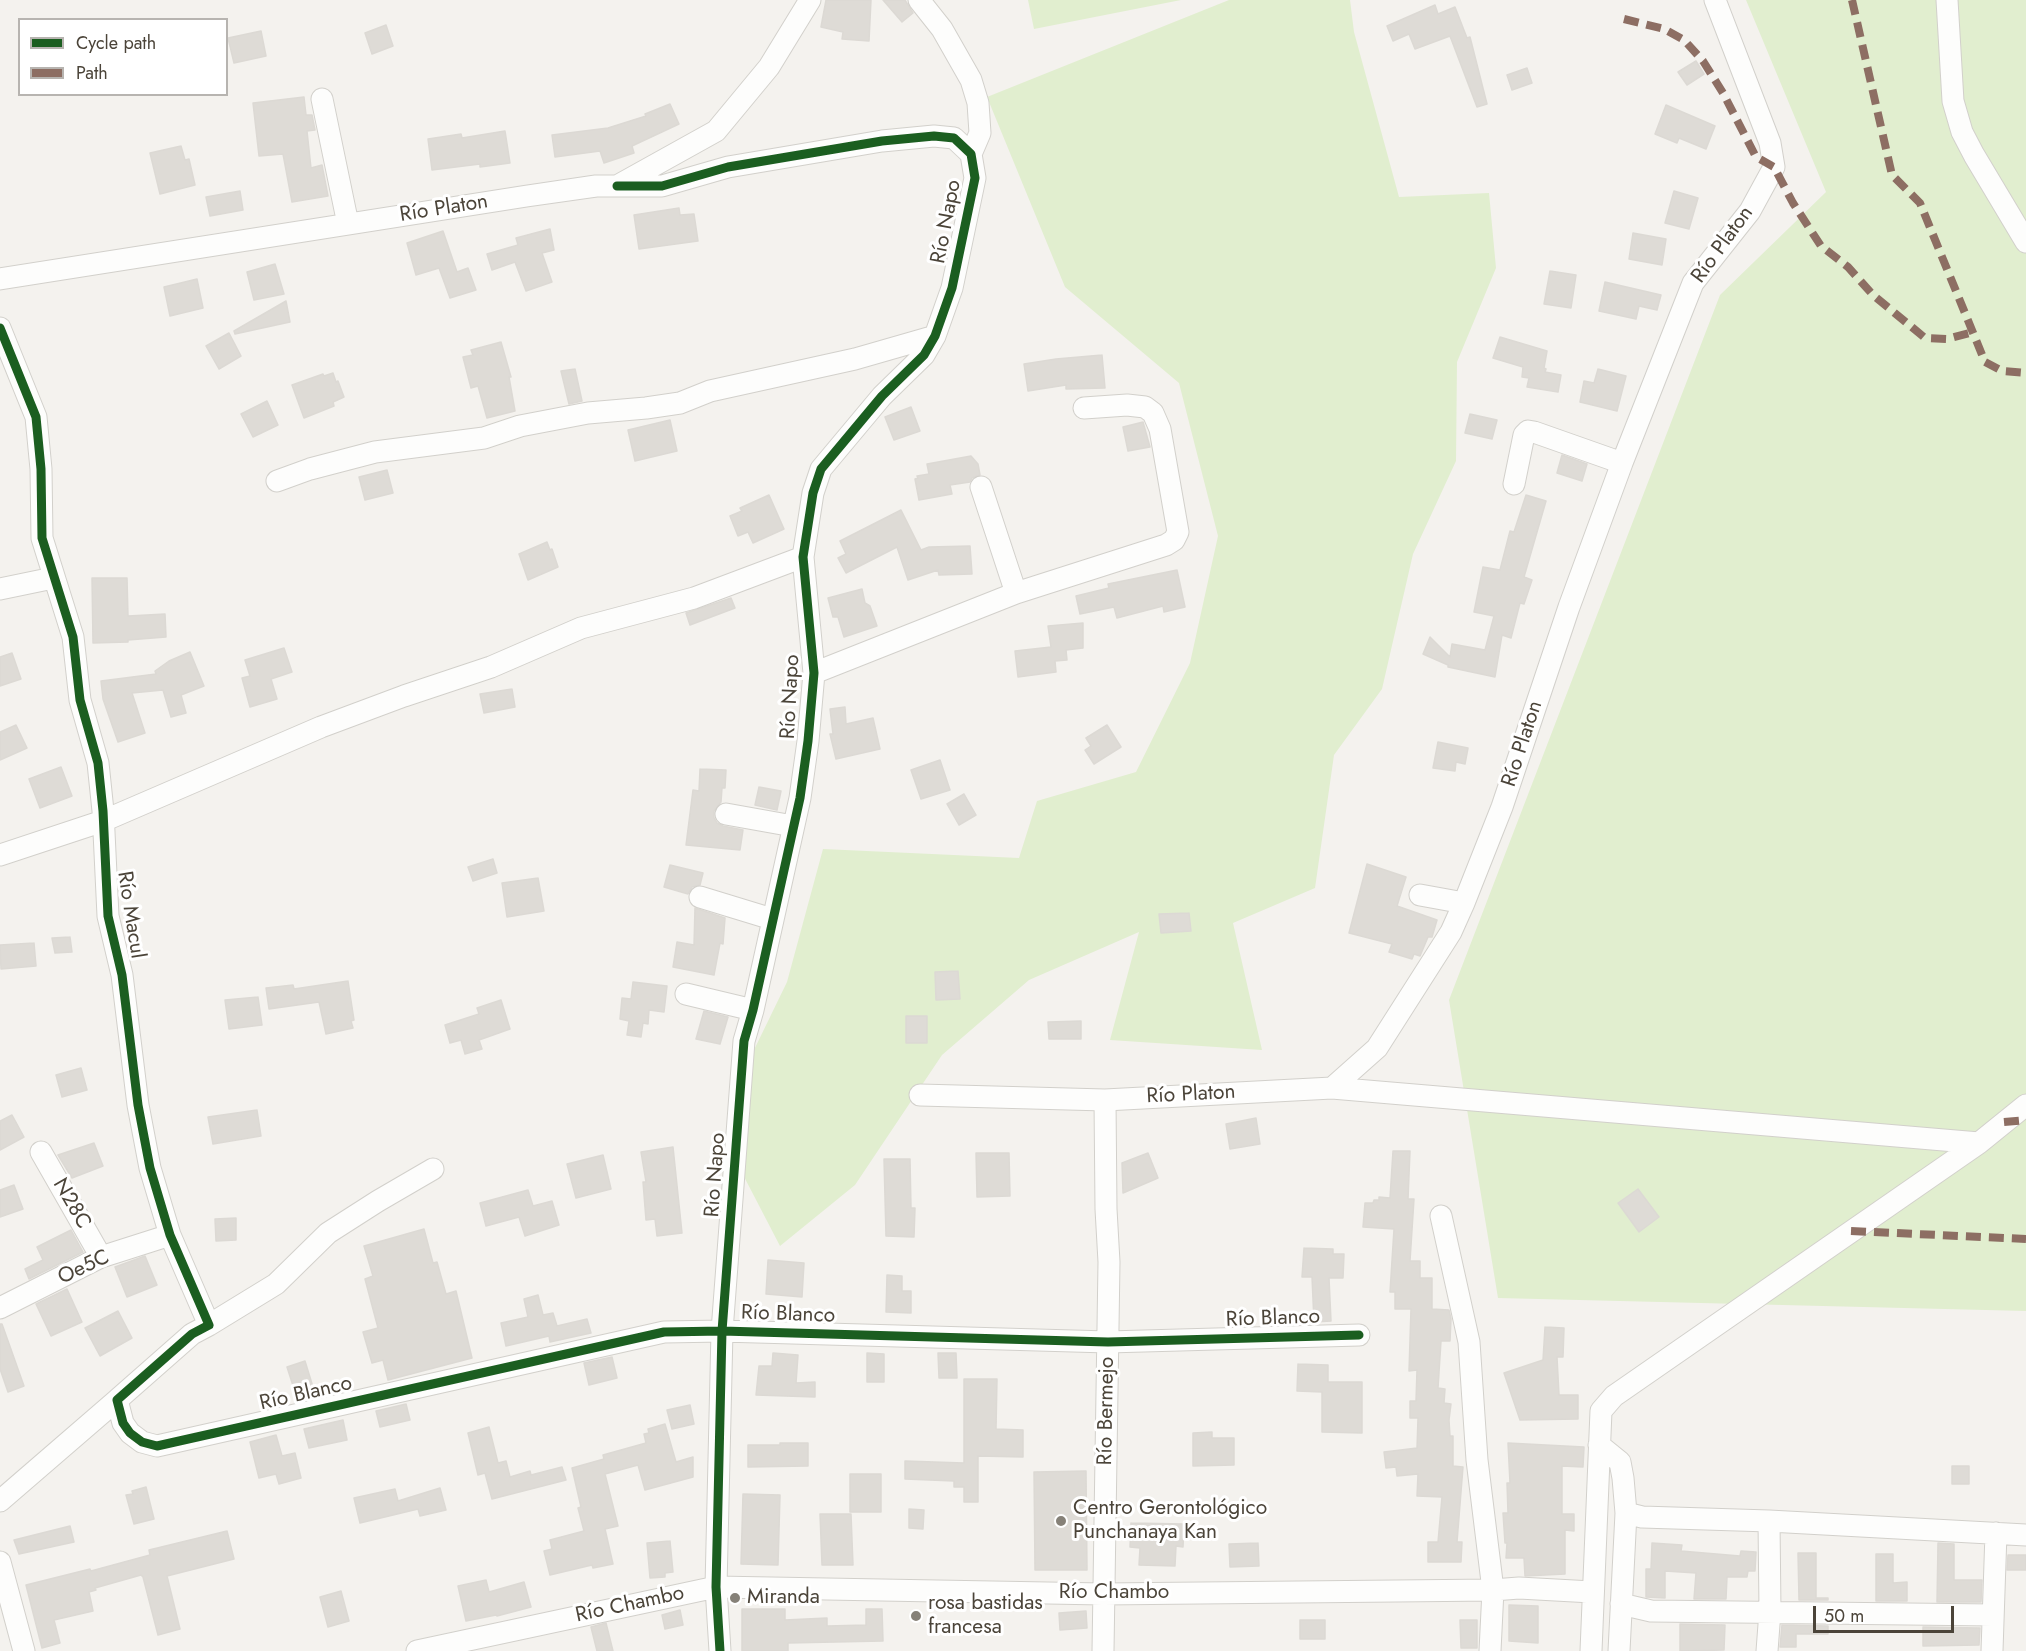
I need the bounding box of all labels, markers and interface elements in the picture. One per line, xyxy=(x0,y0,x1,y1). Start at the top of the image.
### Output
legend xyxy=(18,18,228,96)
text: Cycle path xyxy=(76,30,156,56)
text: Path xyxy=(76,60,108,86)
street label: Río Napo xyxy=(927,178,967,266)
street label: Río Platon xyxy=(398,190,490,228)
street label: Río Platon xyxy=(1687,202,1759,288)
street label: Río Napo xyxy=(776,654,806,740)
street label: Río Platon xyxy=(1497,698,1549,790)
street label: Río Macul xyxy=(111,870,149,960)
street label: Río Platon xyxy=(1146,1080,1236,1110)
street label: Río Napo xyxy=(700,1132,732,1218)
street label: N28C xyxy=(47,1174,95,1234)
street label: Oe5C xyxy=(54,1245,114,1291)
street label: Río Blanco xyxy=(741,1301,835,1329)
street label: Río Blanco xyxy=(1226,1305,1320,1333)
street label: Río Bermejo xyxy=(1093,1356,1121,1466)
street label: Río Blanco xyxy=(257,1371,355,1417)
place label: Centro Gerontológico Punchanaya Kan xyxy=(1073,1496,1267,1546)
marker: Centro Gerontológico Punchanaya Kan xyxy=(1054,1514,1068,1528)
street label: Río Chambo xyxy=(1059,1580,1169,1606)
street label: Río Chambo xyxy=(573,1581,687,1629)
place label: Miranda xyxy=(747,1585,820,1611)
marker: Miranda xyxy=(728,1591,742,1605)
place label: rosa bastidas francesa xyxy=(928,1591,1043,1641)
scale bar xyxy=(1816,1594,1957,1632)
text: 50 m xyxy=(1824,1603,1864,1629)
marker: rosa bastidas francesa xyxy=(909,1609,923,1623)

